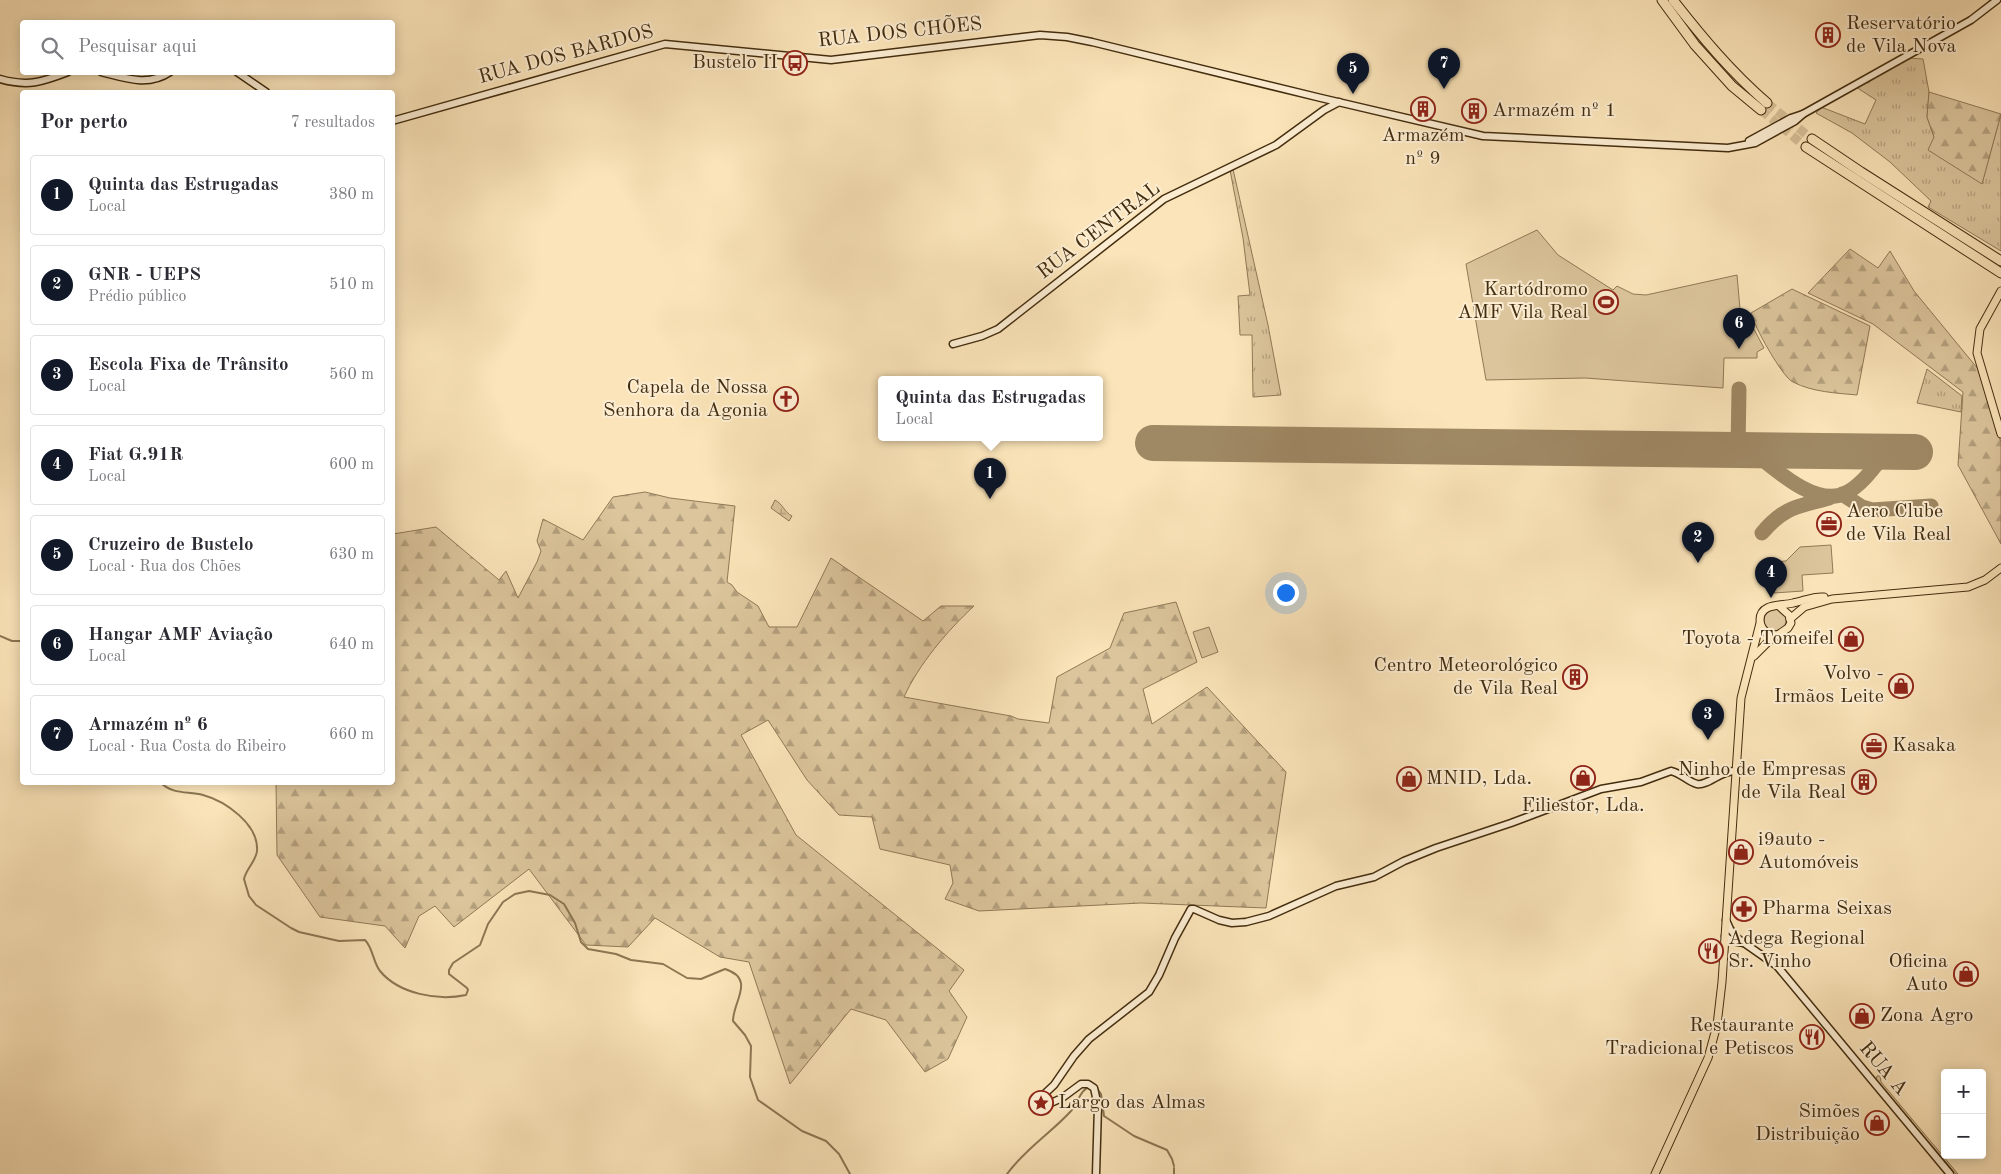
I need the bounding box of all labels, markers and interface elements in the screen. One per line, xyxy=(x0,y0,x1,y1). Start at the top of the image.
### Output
street label: RUA DOS CHÕES xyxy=(816,10,983,52)
place label: Reservatório de Vila Nova xyxy=(1846,14,1957,57)
search box xyxy=(20,20,395,75)
street label: RUA DOS BARDOS xyxy=(476,22,656,88)
building icon: Reservatório de Vila Nova xyxy=(1815,22,1841,48)
icon: search xyxy=(38,34,66,62)
text: Pesquisar aqui xyxy=(78,38,197,57)
pin: 7 xyxy=(1428,48,1460,89)
bus stop icon: Bustelo II xyxy=(782,50,808,76)
place label: Bustelo II xyxy=(692,53,778,73)
pin: 5 xyxy=(1337,53,1369,94)
building icon: Armazém nº 9 xyxy=(1410,96,1436,122)
building icon: Armazém nº 1 xyxy=(1461,98,1487,124)
place label: Armazém nº 1 xyxy=(1492,101,1616,121)
text: Por perto xyxy=(40,112,128,133)
text: 7 resultados xyxy=(291,115,375,131)
place label: Armazém nº 9 xyxy=(1381,126,1465,169)
text: Quinta das Estrugadas xyxy=(88,176,279,195)
street label: RUA CENTRAL xyxy=(1034,178,1164,284)
text: 1 xyxy=(52,187,62,203)
text: 380 m xyxy=(329,187,374,203)
text: Local xyxy=(88,199,126,215)
text: GNR - UEPS xyxy=(88,266,201,285)
text: 2 xyxy=(52,277,62,293)
text: 510 m xyxy=(329,277,374,293)
place label: Kartódromo AMF Vila Real xyxy=(1457,280,1588,323)
text: Prédio público xyxy=(88,289,186,305)
sports icon: Kartódromo AMF Vila Real xyxy=(1593,289,1619,315)
pin: 6 xyxy=(1723,308,1755,349)
text: Escola Fixa de Trânsito xyxy=(88,356,289,375)
text: 3 xyxy=(52,367,62,383)
text: 560 m xyxy=(329,367,374,383)
popup xyxy=(878,376,1103,441)
place label: Capela de Nossa Senhora da Agonia xyxy=(603,378,768,421)
text: Local xyxy=(88,379,126,395)
church icon: Capela de Nossa Senhora da Agonia xyxy=(773,386,799,412)
text: Quinta das Estrugadas xyxy=(895,389,1086,408)
text: Local xyxy=(895,412,933,428)
text: Fiat G.91R xyxy=(88,446,183,465)
text: 4 xyxy=(52,457,62,473)
text: 600 m xyxy=(329,457,374,473)
pin: 1 xyxy=(974,458,1006,499)
text: Local xyxy=(88,469,126,485)
place label: Aero Clube de Vila Real xyxy=(1846,502,1951,545)
office icon: Aero Clube de Vila Real xyxy=(1816,511,1842,537)
pin: 2 xyxy=(1682,522,1714,563)
text: Cruzeiro de Bustelo xyxy=(88,536,254,555)
text: 5 xyxy=(52,547,62,563)
text: 630 m xyxy=(329,547,374,563)
pin: 4 xyxy=(1755,557,1787,598)
text: Local · Rua dos Chões xyxy=(88,559,241,575)
your location xyxy=(1273,580,1299,606)
text: Hangar AMF Aviação xyxy=(88,626,273,645)
shop icon: Toyota - Tomeifel xyxy=(1838,626,1864,652)
place label: Toyota - Tomeifel xyxy=(1682,629,1834,649)
text: 6 xyxy=(52,637,62,653)
text: 640 m xyxy=(329,637,374,653)
text: Local xyxy=(88,649,126,665)
place label: Centro Meteorológico de Vila Real xyxy=(1374,656,1558,699)
building icon: Centro Meteorológico de Vila Real xyxy=(1562,664,1588,690)
place label: Volvo - Irmãos Leite xyxy=(1774,664,1884,707)
shop icon: Volvo - Irmãos Leite xyxy=(1888,673,1914,699)
pin: 3 xyxy=(1692,699,1724,740)
text: Armazém nº 6 xyxy=(88,716,208,735)
text: 7 xyxy=(52,727,62,743)
text: 660 m xyxy=(329,727,374,743)
office icon: Kasaka xyxy=(1861,733,1887,759)
place label: Kasaka xyxy=(1892,736,1956,756)
text: Local · Rua Costa do Ribeiro xyxy=(88,739,286,755)
place label: Ninho de Empresas de Vila Real xyxy=(1678,760,1846,803)
shop icon: Filiestor, Lda. xyxy=(1570,765,1596,791)
shop icon: MNID, Lda. xyxy=(1396,766,1422,792)
place label: MNID, Lda. xyxy=(1426,769,1532,789)
building icon: Ninho de Empresas de Vila Real xyxy=(1851,769,1877,795)
place label: Filiestor, Lda. xyxy=(1521,796,1645,816)
place label: i9auto - Automóveis xyxy=(1758,830,1859,873)
shop icon: i9auto - Automóveis xyxy=(1728,839,1754,865)
pharmacy icon: Pharma Seixas xyxy=(1731,896,1757,922)
place label: Pharma Seixas xyxy=(1762,899,1892,919)
place label: Adega Regional Sr. Vinho xyxy=(1728,929,1865,972)
restaurant icon: Adega Regional Sr. Vinho xyxy=(1698,938,1724,964)
place label: Oficina Auto xyxy=(1889,952,1948,995)
shop icon: Oficina Auto xyxy=(1953,961,1979,987)
shop icon: Zona Agro xyxy=(1849,1003,1875,1029)
place label: Zona Agro xyxy=(1880,1006,1973,1026)
place label: Restaurante Tradicional e Petiscos xyxy=(1605,1016,1794,1059)
restaurant icon: Restaurante Tradicional e Petiscos xyxy=(1799,1024,1825,1050)
street label: RUA A xyxy=(1855,1038,1911,1100)
map controls xyxy=(1941,1069,1986,1159)
button: + xyxy=(1941,1069,1986,1114)
place icon: Largo das Almas xyxy=(1028,1090,1054,1116)
place label: Largo das Almas xyxy=(1058,1093,1206,1113)
place label: Simões Distribuição xyxy=(1755,1102,1860,1145)
shop icon: Simões Distribuição xyxy=(1864,1110,1890,1136)
button: − xyxy=(1941,1114,1986,1159)

